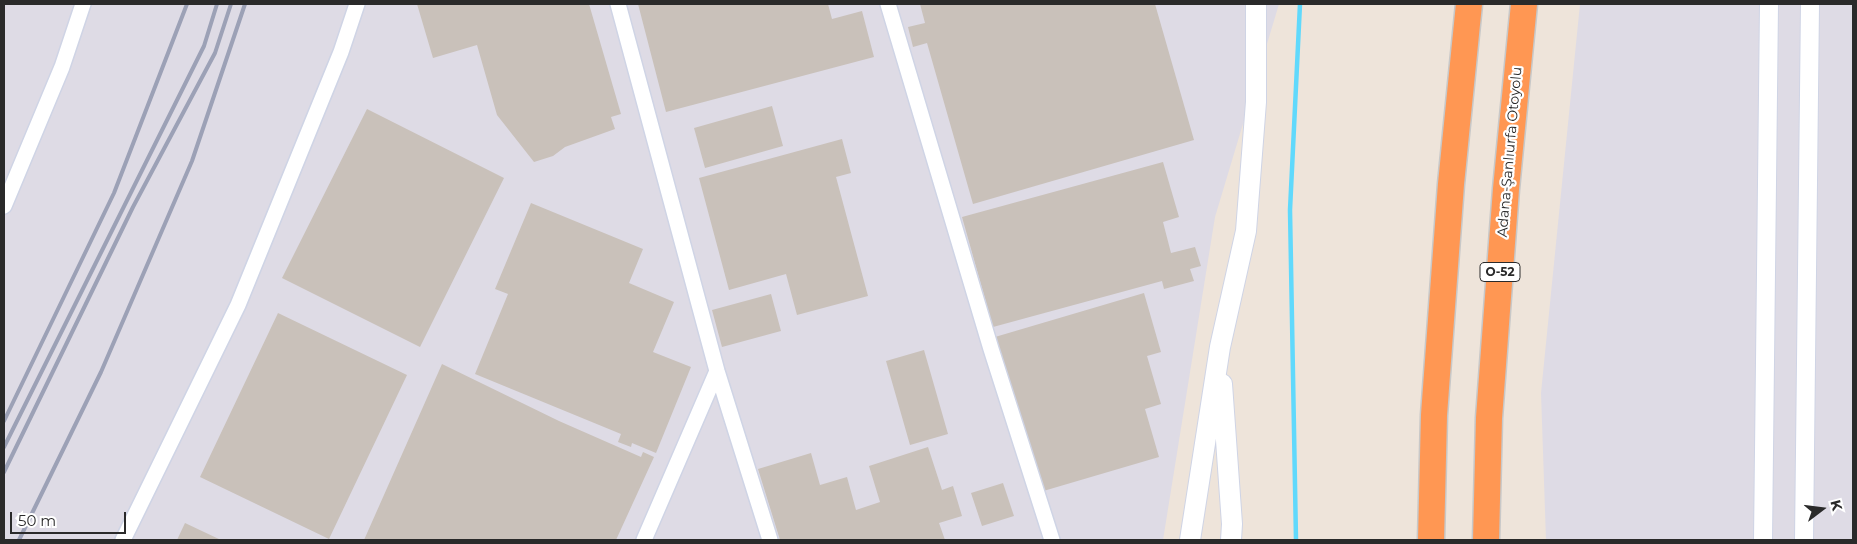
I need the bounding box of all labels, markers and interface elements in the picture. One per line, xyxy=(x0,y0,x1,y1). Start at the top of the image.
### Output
street label: Adana-Şanlıurfa Otoyolu xyxy=(1494,66,1526,238)
road number: O-52 xyxy=(1480,262,1520,282)
north arrow xyxy=(1797,484,1847,534)
text: K xyxy=(1826,498,1847,512)
scale bar xyxy=(12,502,129,534)
text: 50 m xyxy=(18,511,56,530)

